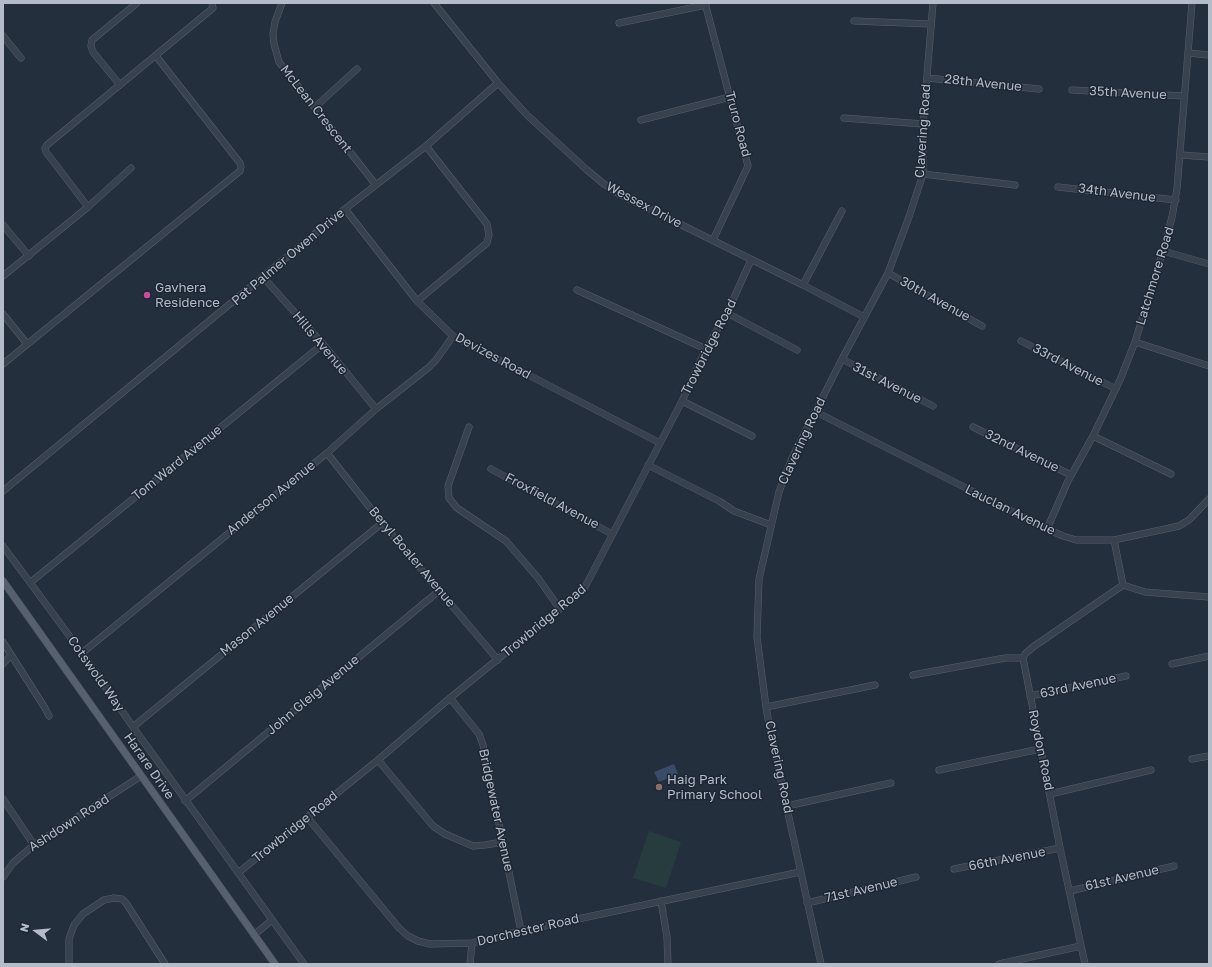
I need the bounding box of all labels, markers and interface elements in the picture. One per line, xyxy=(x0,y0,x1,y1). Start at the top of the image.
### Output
street label: McLean Crescent xyxy=(277,62,355,156)
street label: 28th Avenue xyxy=(943,71,1023,95)
street label: Clavering Road xyxy=(912,83,934,179)
street label: 35th Avenue xyxy=(1089,83,1167,103)
street label: Truro Road xyxy=(722,89,754,159)
street label: Wessex Drive xyxy=(604,179,684,231)
street label: 34th Avenue xyxy=(1077,181,1157,205)
street label: Pat Palmer Owen Drive xyxy=(228,205,348,309)
street label: Latchmore Road xyxy=(1133,225,1177,327)
street label: 30th Avenue xyxy=(897,273,973,325)
place label: Gavhera Residence xyxy=(155,280,220,311)
marker: Gavhera Residence xyxy=(142,290,152,300)
street label: Trowbridge Road xyxy=(678,297,740,397)
street label: Hills Avenue xyxy=(289,308,351,378)
street label: Devizes Road xyxy=(453,330,533,382)
street label: 33rd Avenue xyxy=(1030,341,1106,389)
street label: 31st Avenue xyxy=(850,359,924,407)
street label: Clavering Road xyxy=(775,395,829,487)
street label: Tom Ward Avenue xyxy=(129,422,225,504)
street label: 32nd Avenue xyxy=(983,426,1061,476)
street label: Anderson Avenue xyxy=(224,458,318,538)
street label: Froxfield Avenue xyxy=(502,470,602,532)
street label: Lauclan Avenue xyxy=(962,481,1058,539)
street label: Beryl Boaler Avenue xyxy=(366,504,458,610)
street label: Trowbridge Road xyxy=(499,581,589,661)
street label: Mason Avenue xyxy=(217,591,297,659)
street label: Cotswold Way xyxy=(64,633,128,715)
street label: John Gleig Avenue xyxy=(264,652,362,738)
street label: 63rd Avenue xyxy=(1038,670,1118,702)
street label: Roydon Road xyxy=(1025,708,1057,792)
street label: Clavering Road xyxy=(762,719,796,815)
street label: Harare Drive xyxy=(120,730,178,802)
street label: Bridgewater Avenue xyxy=(475,747,517,873)
place label: Haig Park Primary School xyxy=(667,772,762,803)
marker: Haig Park Primary School xyxy=(654,782,664,792)
street label: Trowbridge Road xyxy=(249,788,341,866)
street label: Ashdown Road xyxy=(26,791,112,855)
street label: 66th Avenue xyxy=(967,844,1047,874)
street label: 61st Avenue xyxy=(1084,862,1160,894)
street label: 71st Avenue xyxy=(823,874,899,906)
north arrow xyxy=(16,911,56,951)
street label: Dorchester Road xyxy=(475,911,581,949)
text: N xyxy=(17,922,31,933)

